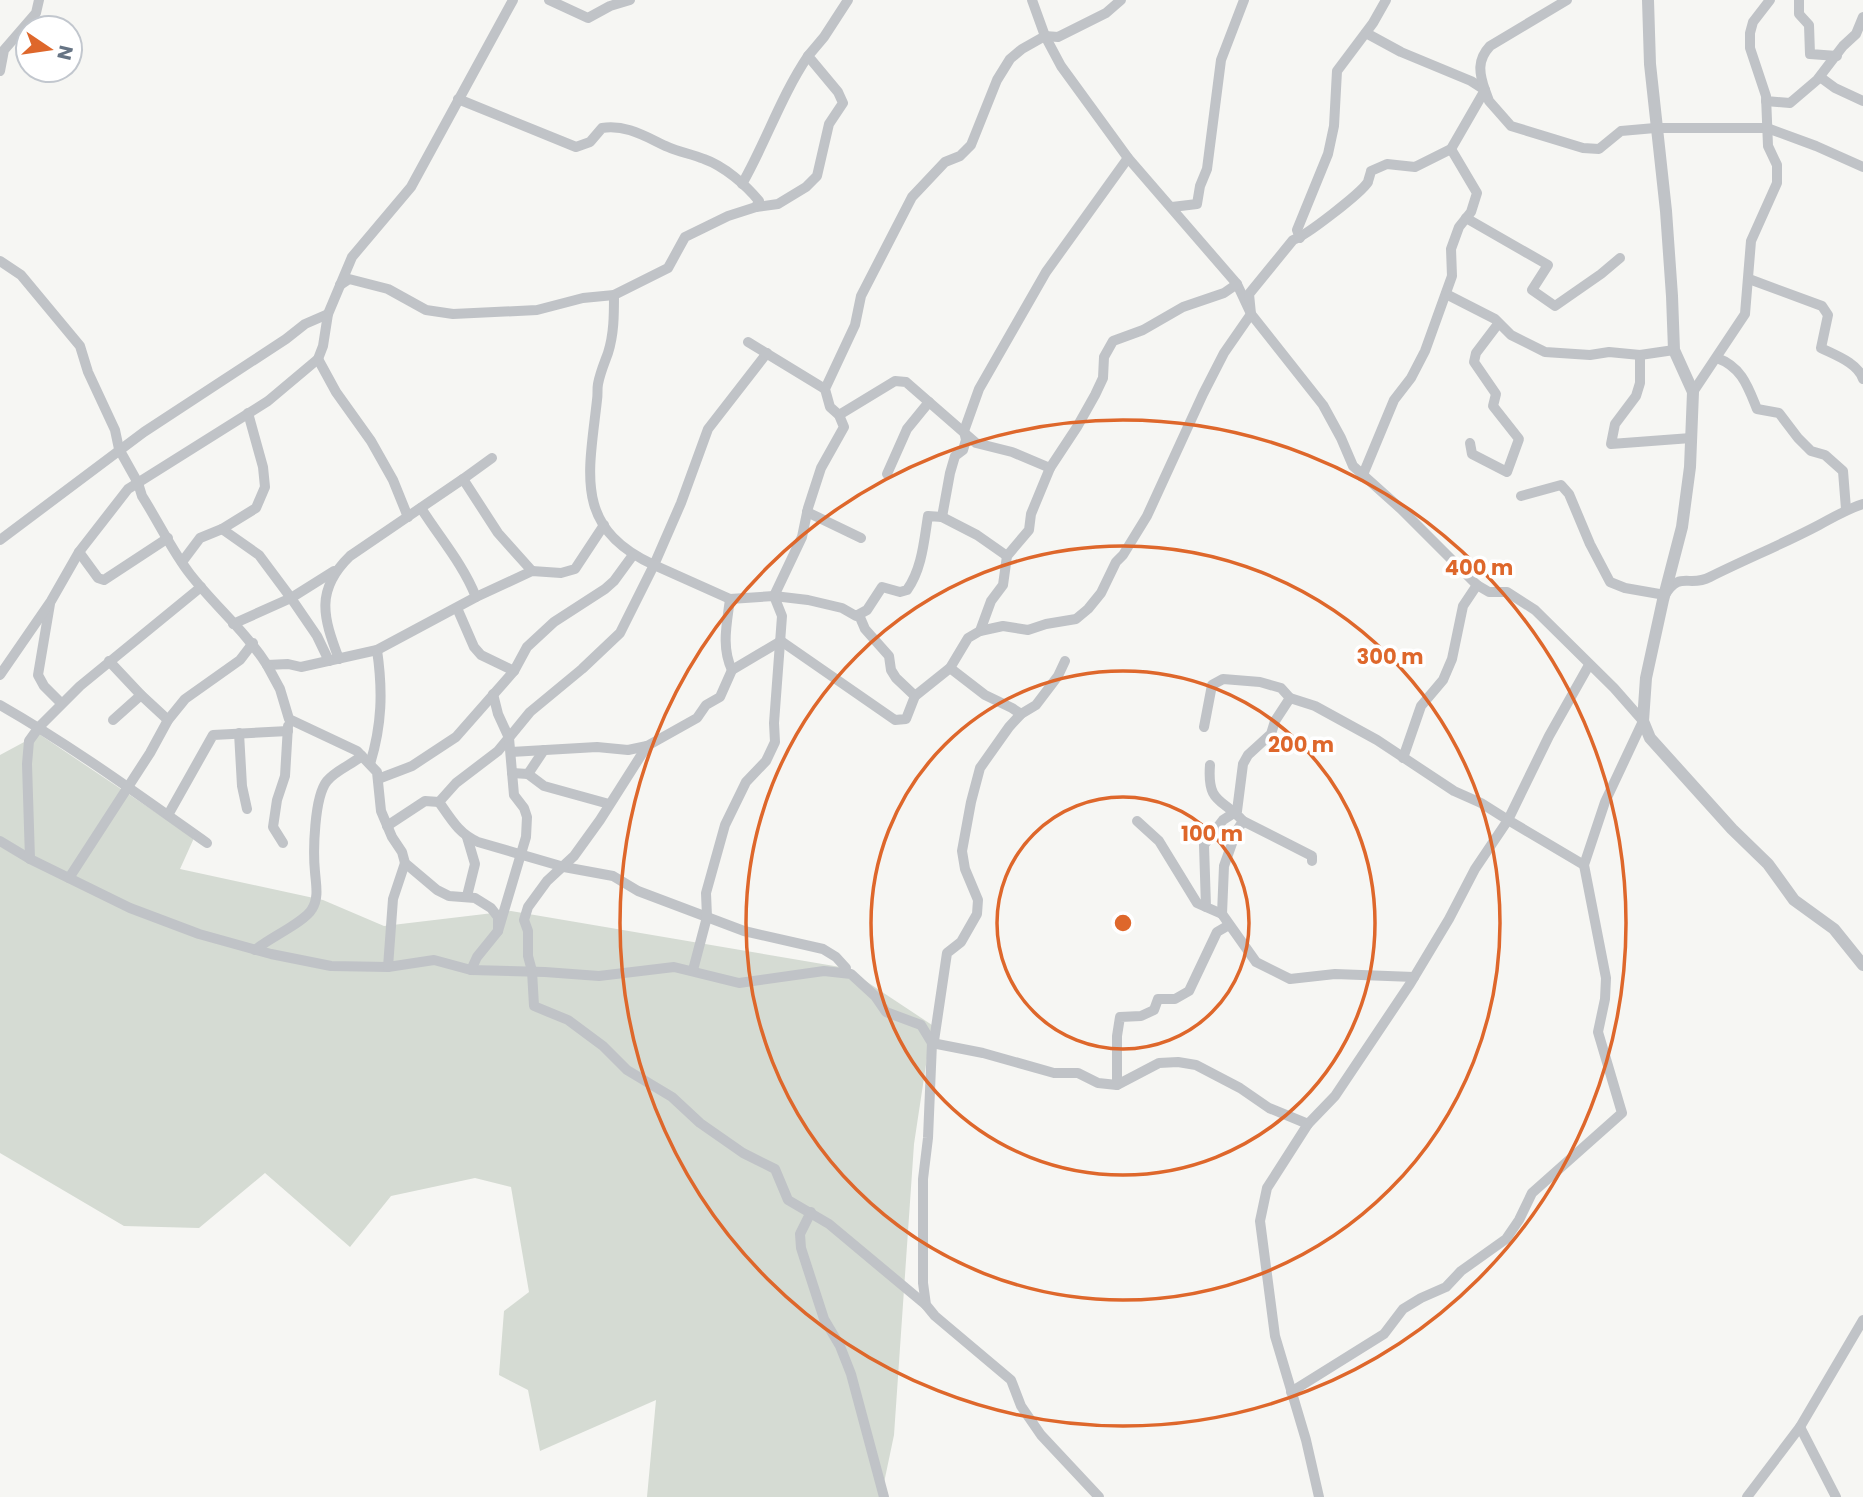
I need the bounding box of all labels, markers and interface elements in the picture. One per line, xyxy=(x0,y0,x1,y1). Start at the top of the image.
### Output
north arrow xyxy=(14,14,84,84)
text: N xyxy=(50,43,80,63)
text: 400 m xyxy=(1445,553,1513,582)
text: 300 m xyxy=(1357,642,1423,671)
text: 200 m xyxy=(1268,730,1334,759)
text: 100 m xyxy=(1181,819,1243,848)
centre of rings xyxy=(1111,911,1135,935)

